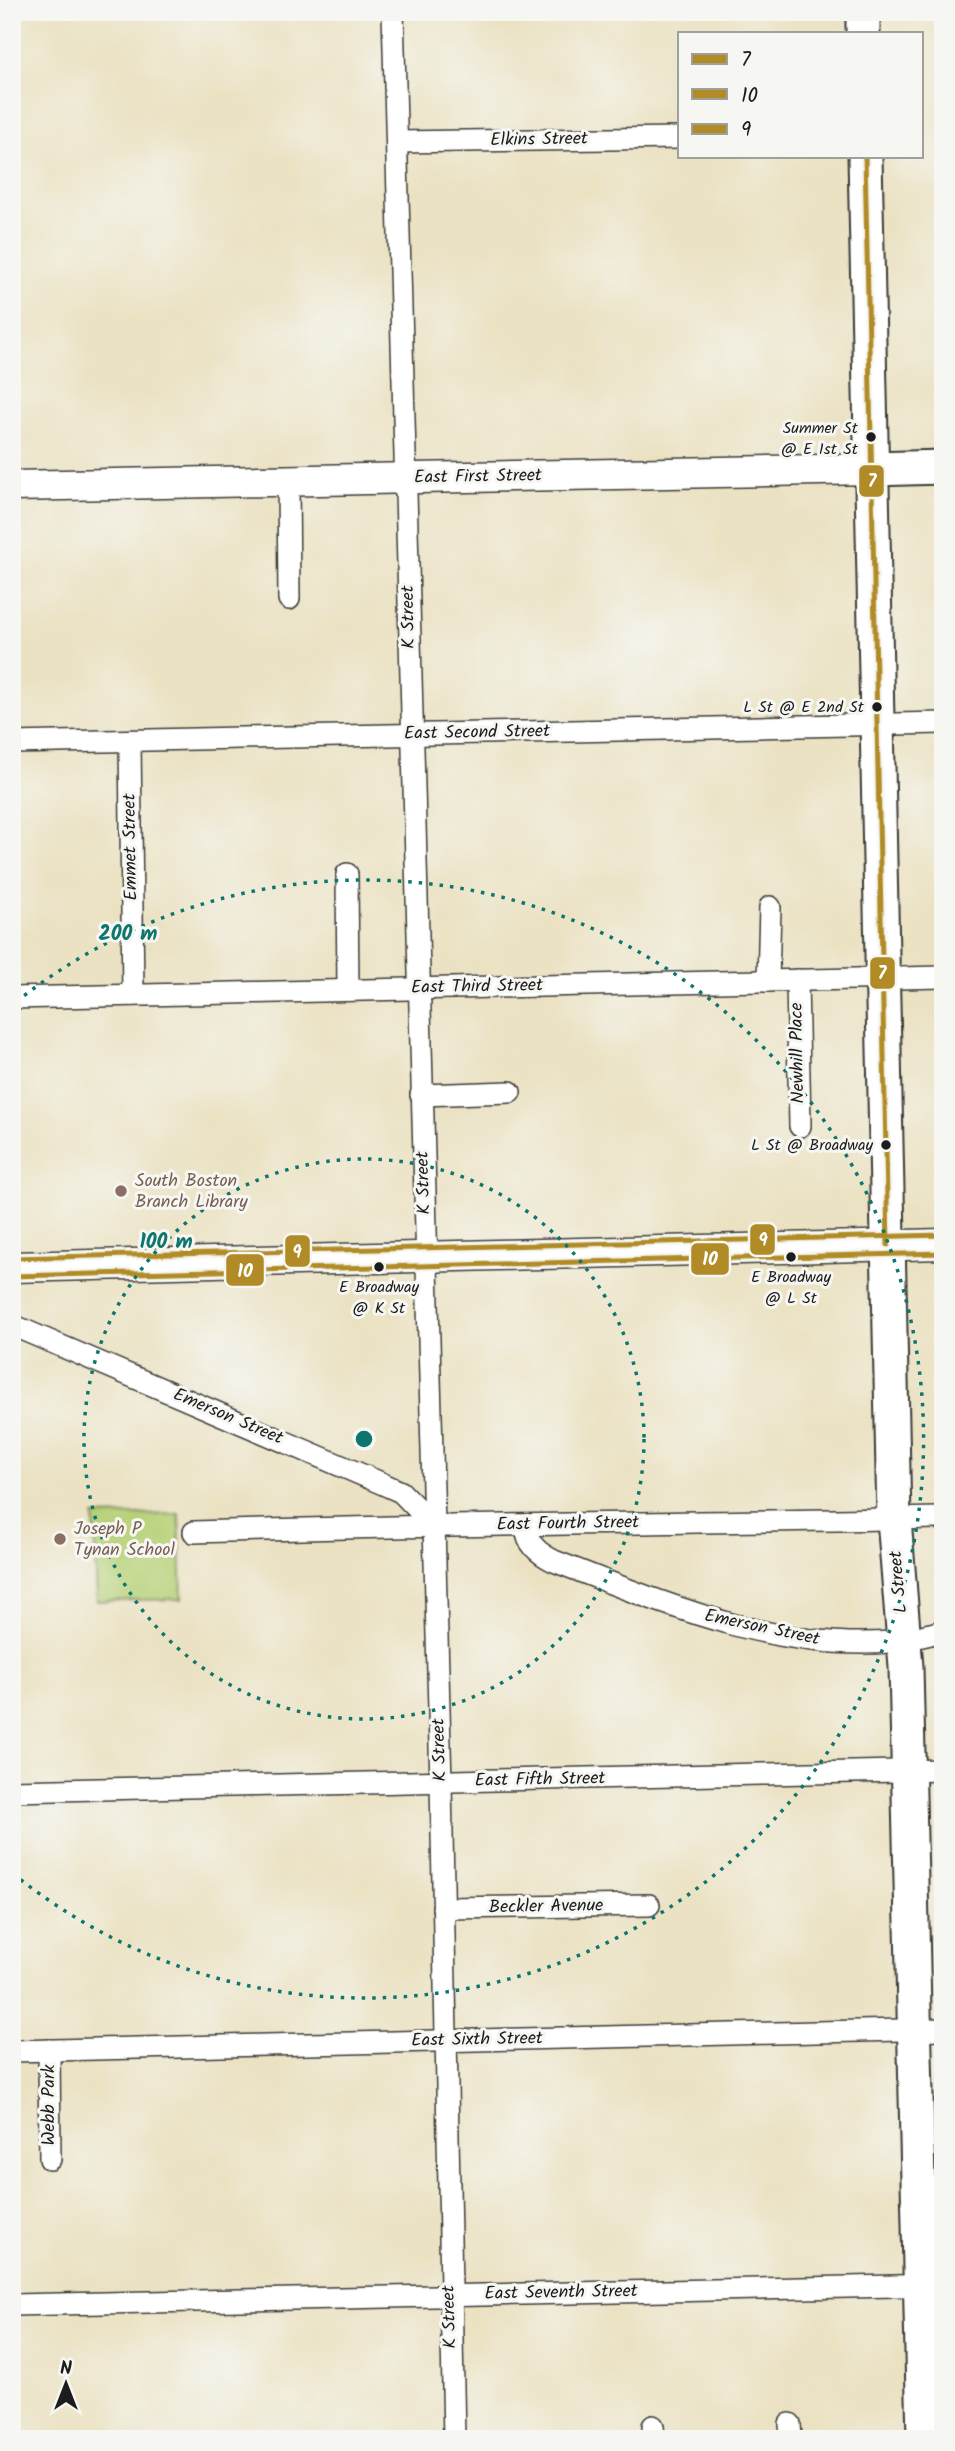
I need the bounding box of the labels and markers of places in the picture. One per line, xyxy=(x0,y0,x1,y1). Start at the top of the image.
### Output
place label: Summer St @ E 1st St xyxy=(781,416,859,462)
marker: Summer St @ E 1st St xyxy=(864,430,878,444)
place label: L St @ E 2nd St xyxy=(743,695,865,720)
marker: L St @ E 2nd St xyxy=(870,700,884,714)
place label: L St @ Broadway xyxy=(751,1133,873,1158)
marker: L St @ Broadway xyxy=(879,1138,893,1152)
place label: South Boston Branch Library xyxy=(135,1167,248,1217)
marker: South Boston Branch Library xyxy=(113,1183,129,1199)
marker: E Broadway @ L St xyxy=(784,1250,798,1264)
marker: E Broadway @ K St xyxy=(372,1260,386,1274)
place label: E Broadway @ L St xyxy=(751,1265,831,1311)
place label: E Broadway @ K St xyxy=(339,1275,419,1321)
centre of rings xyxy=(352,1427,376,1451)
place label: Joseph P Tynan School xyxy=(74,1515,175,1565)
marker: Joseph P Tynan School xyxy=(52,1531,68,1547)

